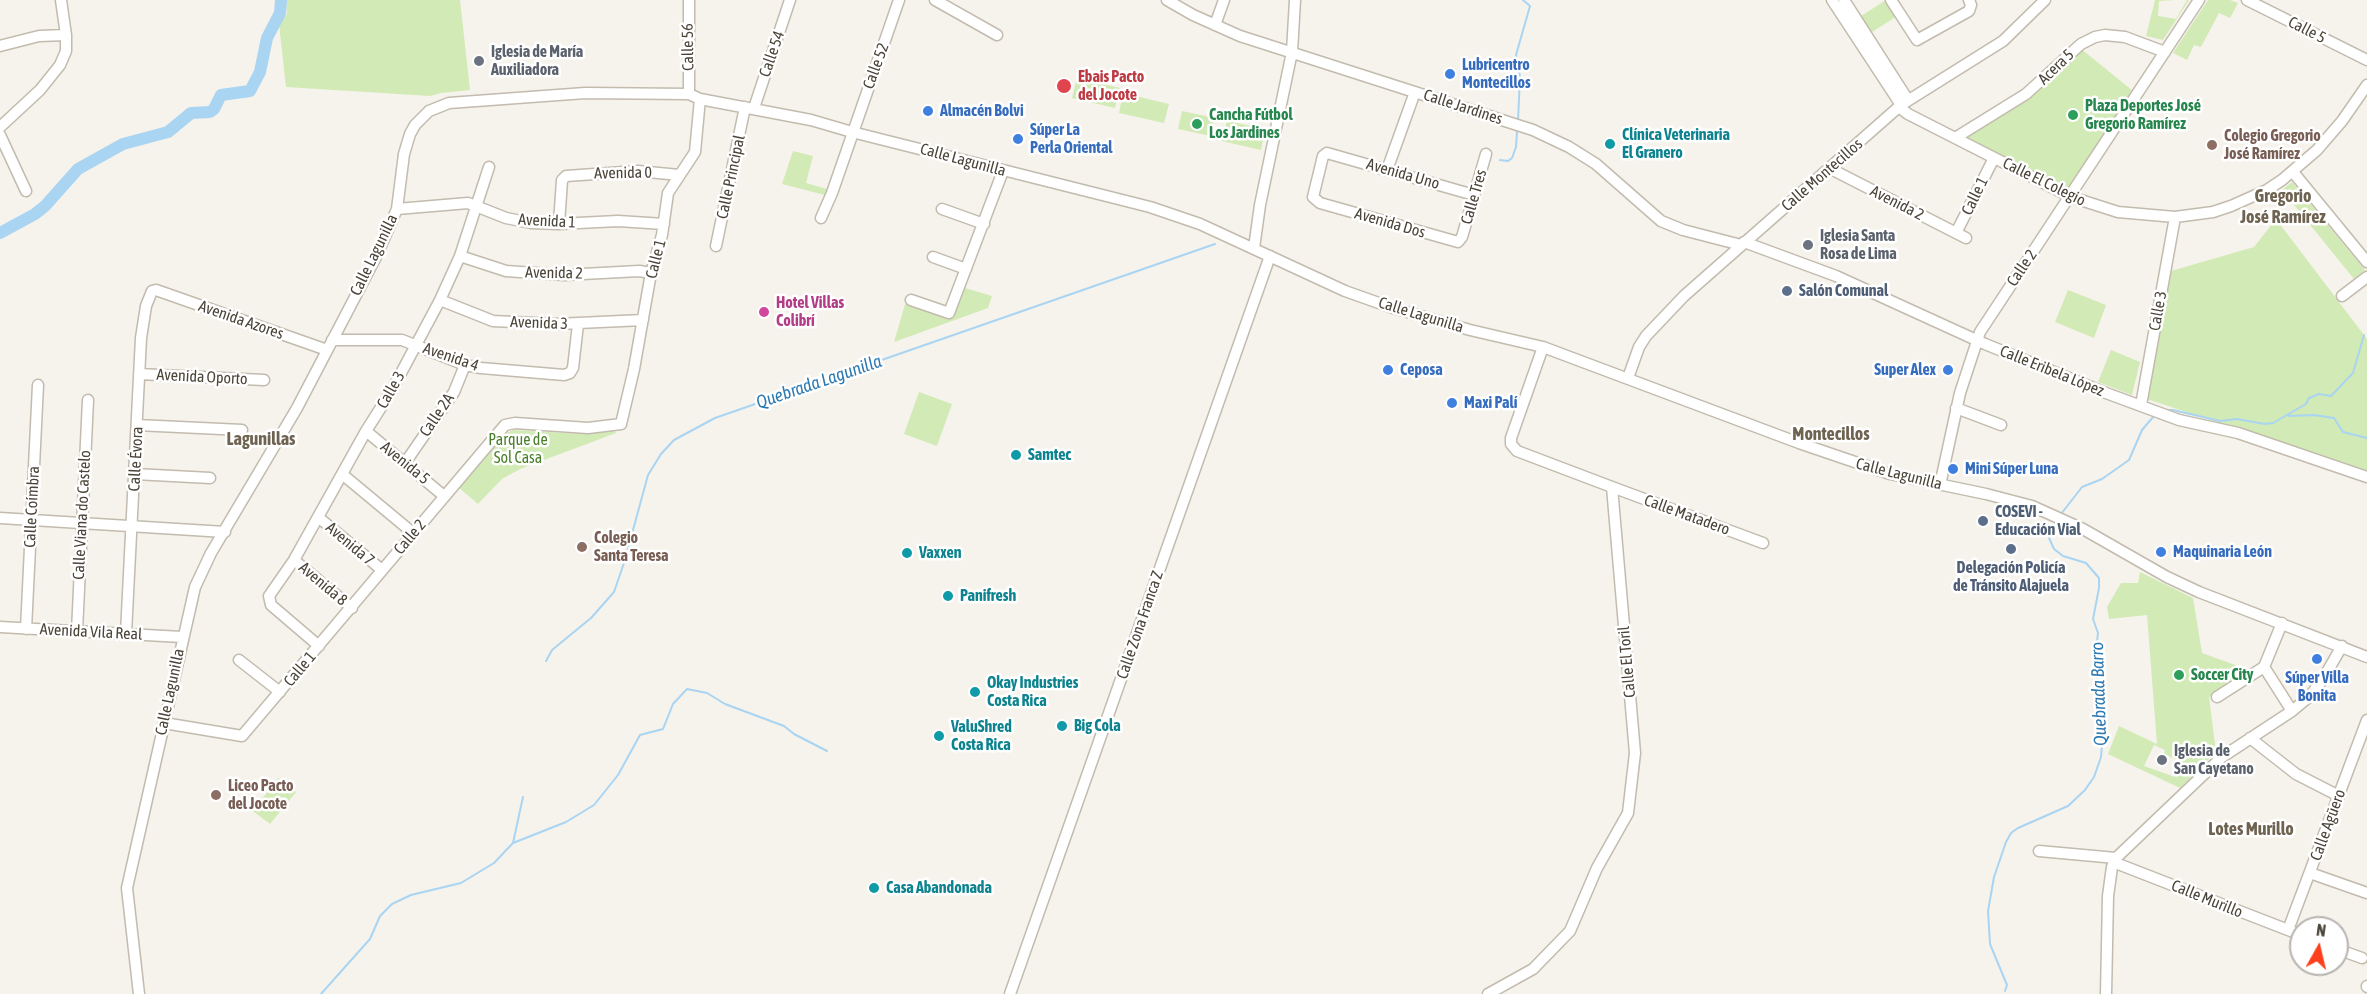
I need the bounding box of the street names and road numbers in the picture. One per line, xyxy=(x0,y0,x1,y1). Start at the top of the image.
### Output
street label: Calle 5 xyxy=(2285,12,2329,48)
street label: Calle 56 xyxy=(678,23,698,71)
street label: Calle 54 xyxy=(755,28,789,80)
street label: Calle 52 xyxy=(859,40,893,92)
street label: Acera 5 xyxy=(2034,45,2078,89)
street label: Calle Jardines xyxy=(1421,85,1505,129)
street label: Calle Principal xyxy=(713,133,749,221)
street label: Calle Montecillos xyxy=(1778,135,1866,215)
street label: Calle Lagunilla xyxy=(918,139,1008,181)
street label: Avenida Uno xyxy=(1364,154,1442,194)
street label: Calle El Colegio xyxy=(1999,154,2089,210)
street label: Avenida 0 xyxy=(594,163,652,183)
street label: Calle Tres xyxy=(1457,167,1491,227)
street label: Calle 1 xyxy=(1958,174,1992,218)
street label: Avenida 2 xyxy=(1867,181,1927,225)
street label: Avenida Dos xyxy=(1353,204,1427,242)
street label: Avenida 1 xyxy=(518,210,576,232)
street label: Calle Lagunilla xyxy=(346,211,402,299)
street label: Calle 1 xyxy=(642,237,670,281)
street label: Calle 2 xyxy=(2003,246,2041,290)
street label: Avenida 2 xyxy=(525,263,583,283)
street label: Calle 3 xyxy=(2145,290,2171,332)
street label: Calle Lagunilla xyxy=(1376,293,1466,337)
street label: Avenida Azores xyxy=(196,296,286,344)
street label: Avenida 3 xyxy=(510,312,568,334)
street label: Avenida 4 xyxy=(421,339,481,375)
street label: Calle Eribela López xyxy=(1997,341,2107,401)
street label: Avenida Oporto xyxy=(156,365,248,389)
street label: Calle 3 xyxy=(373,368,409,412)
street label: Calle 2A xyxy=(416,390,458,440)
street label: Calle Évora xyxy=(125,426,147,492)
street label: Avenida 5 xyxy=(377,437,433,489)
street label: Calle Viana do Castelo xyxy=(69,450,95,580)
street label: Calle Lagunilla xyxy=(1854,454,1944,494)
street label: Calle Coímbra xyxy=(20,466,44,548)
street label: Calle Matadero xyxy=(1642,491,1732,539)
street label: Calle 2 xyxy=(390,516,430,558)
street label: Avenida 7 xyxy=(322,518,378,570)
street label: Avenida 8 xyxy=(295,558,351,610)
street label: Calle Zona Franca Z xyxy=(1113,568,1167,682)
street label: Avenida Vila Real xyxy=(39,620,143,644)
street label: Calle El Toril xyxy=(1614,625,1640,699)
street label: Calle Lagunilla xyxy=(151,647,189,737)
street label: Calle 1 xyxy=(280,648,320,690)
street label: Calle Agüero xyxy=(2306,787,2350,863)
street label: Calle Murillo xyxy=(2169,876,2245,922)

